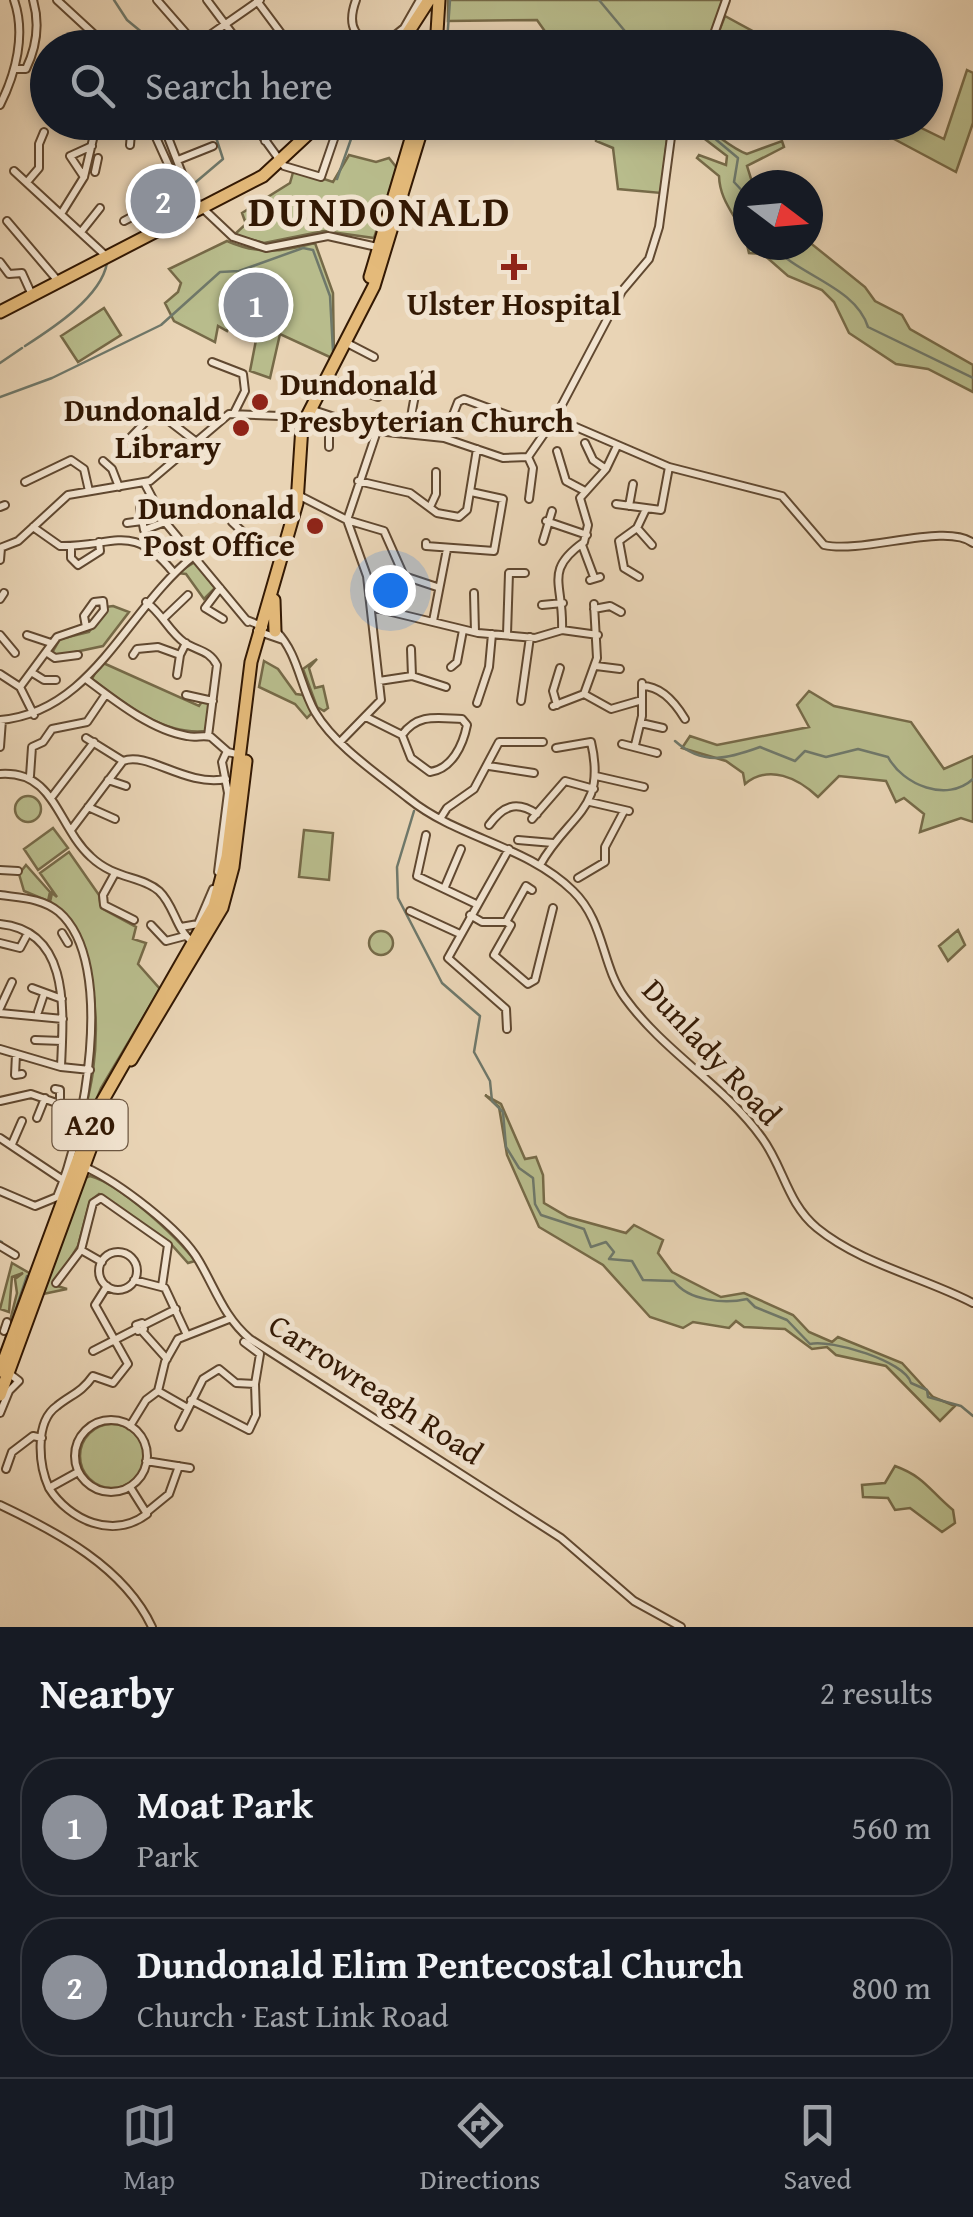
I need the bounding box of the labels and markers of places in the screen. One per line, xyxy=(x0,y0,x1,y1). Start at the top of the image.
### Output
pin: 2 xyxy=(130,164,196,238)
marker: Ulster Hospital xyxy=(501,254,527,280)
pin: 1 xyxy=(224,268,288,342)
place label: Ulster Hospital xyxy=(407,280,621,327)
place label: Dundonald Presbyterian Church xyxy=(280,360,574,444)
place label: Dundonald Library xyxy=(64,386,222,470)
marker: Dundonald Presbyterian Church xyxy=(249,391,271,413)
marker: Dundonald Library xyxy=(230,417,252,439)
place label: Dundonald Post Office xyxy=(138,484,296,568)
marker: Dundonald Post Office xyxy=(304,515,326,537)

